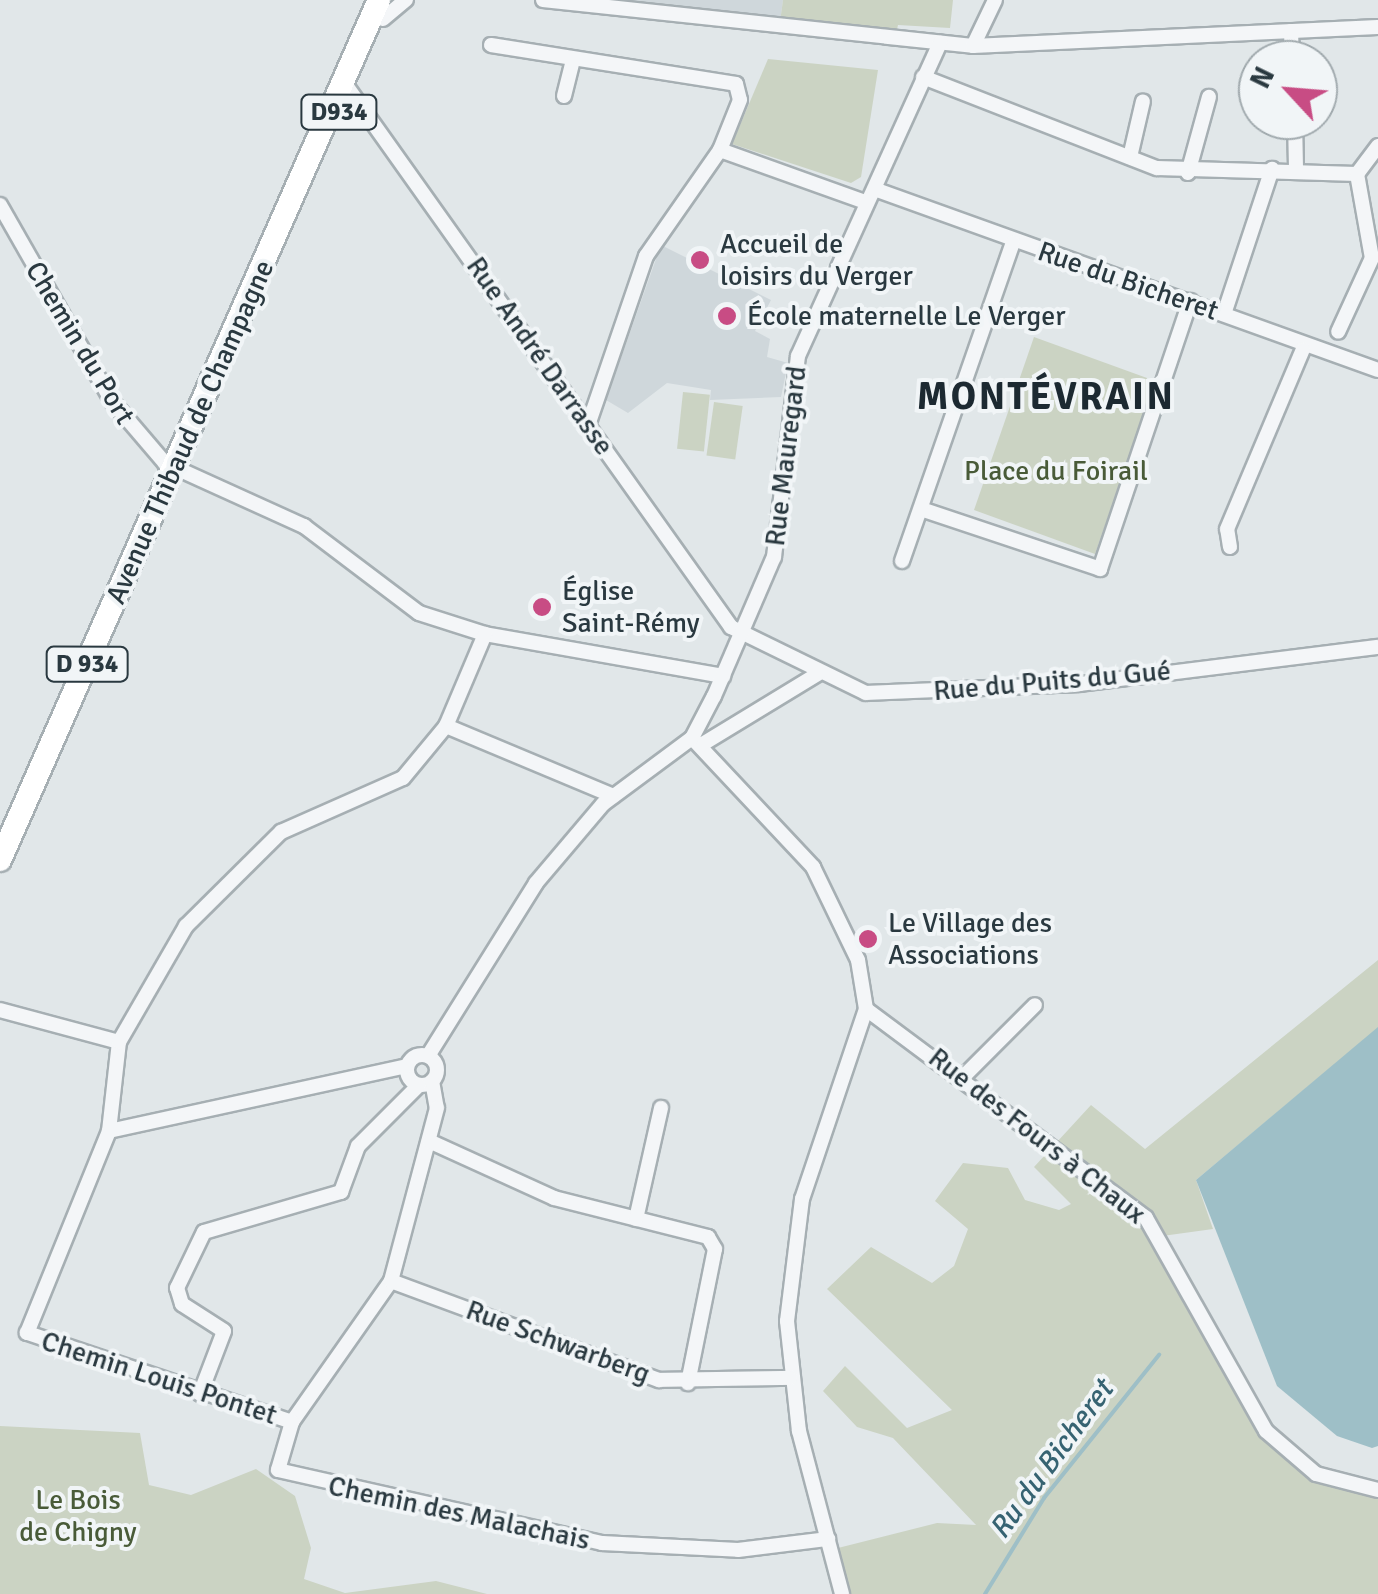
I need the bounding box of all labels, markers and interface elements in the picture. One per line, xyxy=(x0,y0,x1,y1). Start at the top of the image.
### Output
north arrow xyxy=(1238,40,1338,140)
text: N xyxy=(1243,62,1282,94)
road number: D934 xyxy=(299,92,379,132)
place label: Accueil de loisirs du Verger xyxy=(720,227,913,293)
street label: Rue du Bicheret xyxy=(1033,234,1223,328)
marker: Accueil de loisirs du Verger xyxy=(689,249,711,271)
street label: Rue André Darrasse xyxy=(459,251,621,461)
street label: Chemin du Port xyxy=(18,255,142,431)
street label: Avenue Thibaud de Champagne xyxy=(99,255,281,609)
place label: École maternelle Le Verger xyxy=(747,299,1066,333)
marker: École maternelle Le Verger xyxy=(716,305,738,327)
street label: Rue Mauregard xyxy=(758,364,814,548)
district label: MONTÉVRAIN xyxy=(917,374,1175,420)
park label: Place du Foirail xyxy=(964,454,1148,488)
place label: Église Saint-Rémy xyxy=(562,574,700,640)
marker: Église Saint-Rémy xyxy=(531,596,553,618)
road number: D 934 xyxy=(44,644,130,684)
street label: Rue du Puits du Gué xyxy=(932,654,1172,708)
place label: Le Village des Associations xyxy=(888,906,1052,972)
marker: Le Village des Associations xyxy=(857,928,879,950)
street label: Rue des Fours à Chaux xyxy=(922,1041,1152,1231)
street label: Rue Schwarberg xyxy=(461,1293,655,1391)
street label: Chemin Louis Pontet xyxy=(37,1324,281,1432)
water label: Ru du Bicheret xyxy=(982,1374,1122,1546)
street label: Chemin des Malachais xyxy=(325,1469,593,1557)
park label: Le Bois de Chigny xyxy=(19,1483,137,1549)

